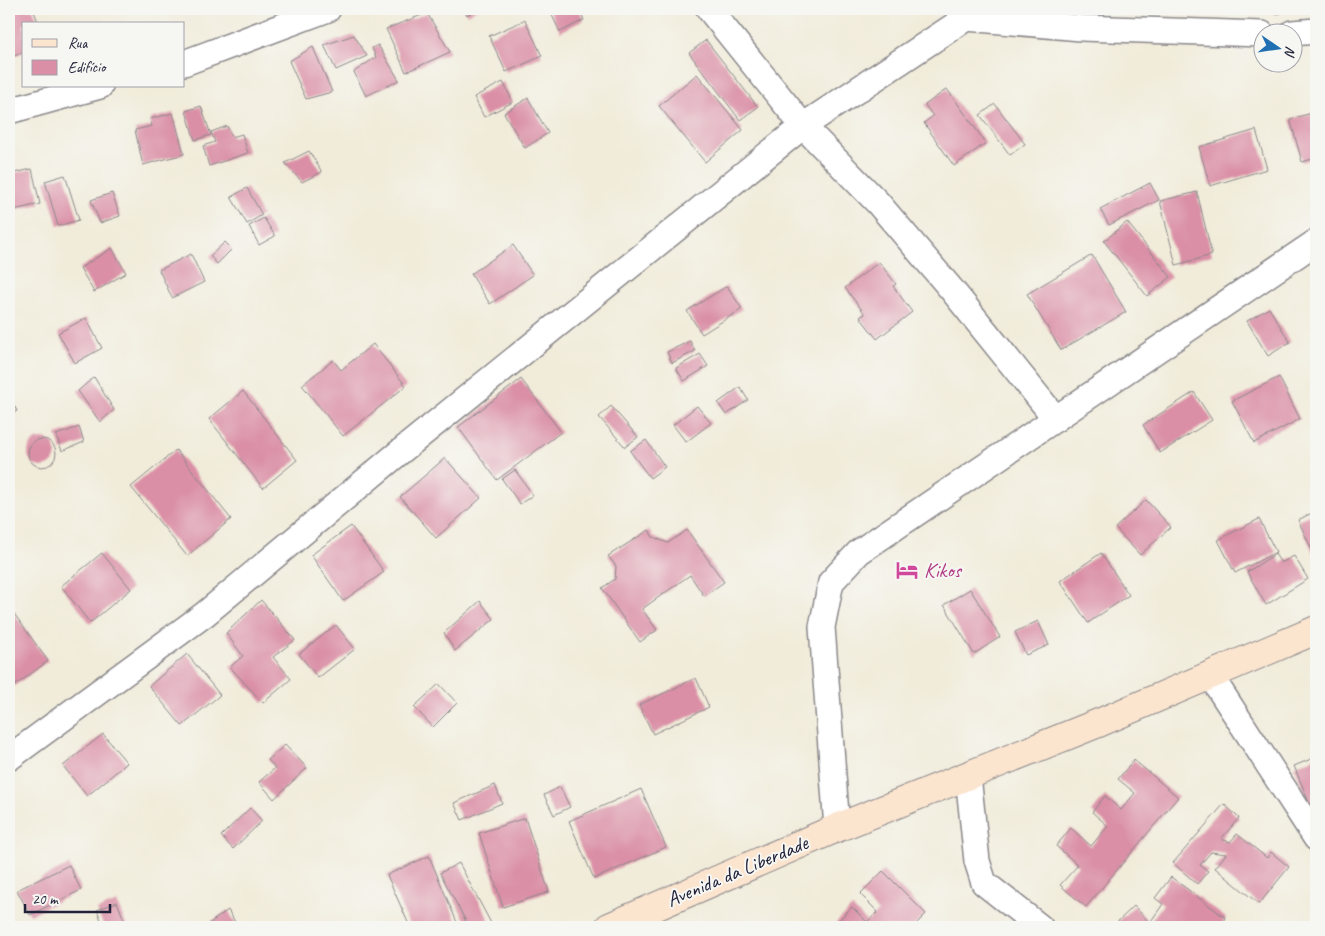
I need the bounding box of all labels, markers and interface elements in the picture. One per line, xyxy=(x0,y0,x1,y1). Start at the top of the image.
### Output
legend xyxy=(22,22,185,88)
north arrow xyxy=(1252,22,1302,72)
text: Rua xyxy=(68,34,88,53)
text: N xyxy=(1280,45,1299,59)
text: Edifício xyxy=(68,58,107,77)
hotel icon: Kikos xyxy=(894,557,920,583)
place label: Kikos xyxy=(924,557,963,583)
street label: Avenida da Liberdade xyxy=(662,829,813,912)
scale bar xyxy=(25,881,110,913)
text: 20 m xyxy=(32,890,59,909)

